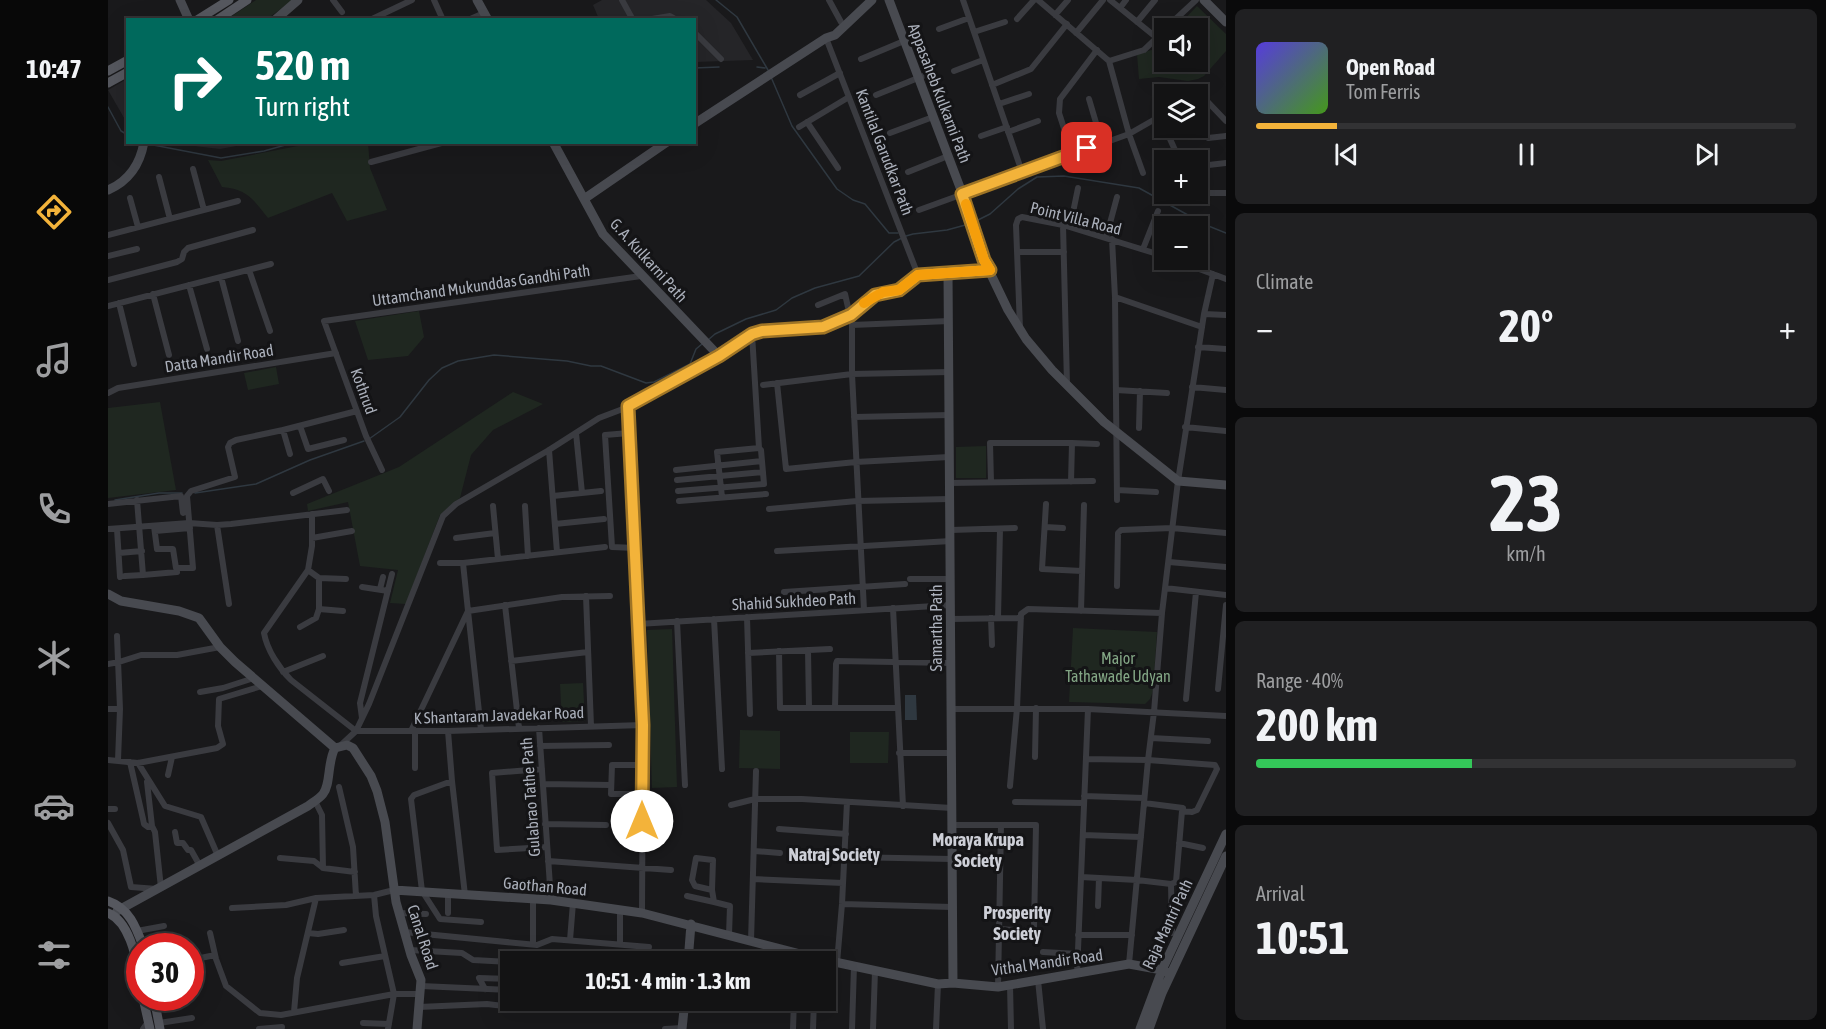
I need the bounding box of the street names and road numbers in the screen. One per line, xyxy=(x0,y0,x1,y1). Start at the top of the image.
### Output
street label: Appasaheb Kulkarni Path xyxy=(904,21,975,166)
street label: Kantilal Garudkar Path xyxy=(853,86,917,218)
street label: Point Villa Road xyxy=(1028,198,1124,238)
street label: G. A. Kulkarni Path xyxy=(607,215,691,305)
street label: Uttamchand Mukunddas Gandhi Path xyxy=(371,261,591,309)
street label: Datta Mandir Road xyxy=(163,341,275,375)
street label: Kothrud xyxy=(347,366,381,416)
street label: Samartha Path xyxy=(927,584,945,672)
street label: Shahid Sukhdeo Path xyxy=(732,589,856,613)
street label: K Shantaram Javadekar Road xyxy=(413,703,585,727)
street label: Gulabrao Tathe Path xyxy=(517,737,543,857)
street label: Gaothan Road xyxy=(502,873,588,899)
street label: Raja Mantri Path xyxy=(1138,876,1197,972)
street label: Canal Road xyxy=(404,902,442,972)
street label: Vithal Mandir Road xyxy=(990,945,1104,979)

